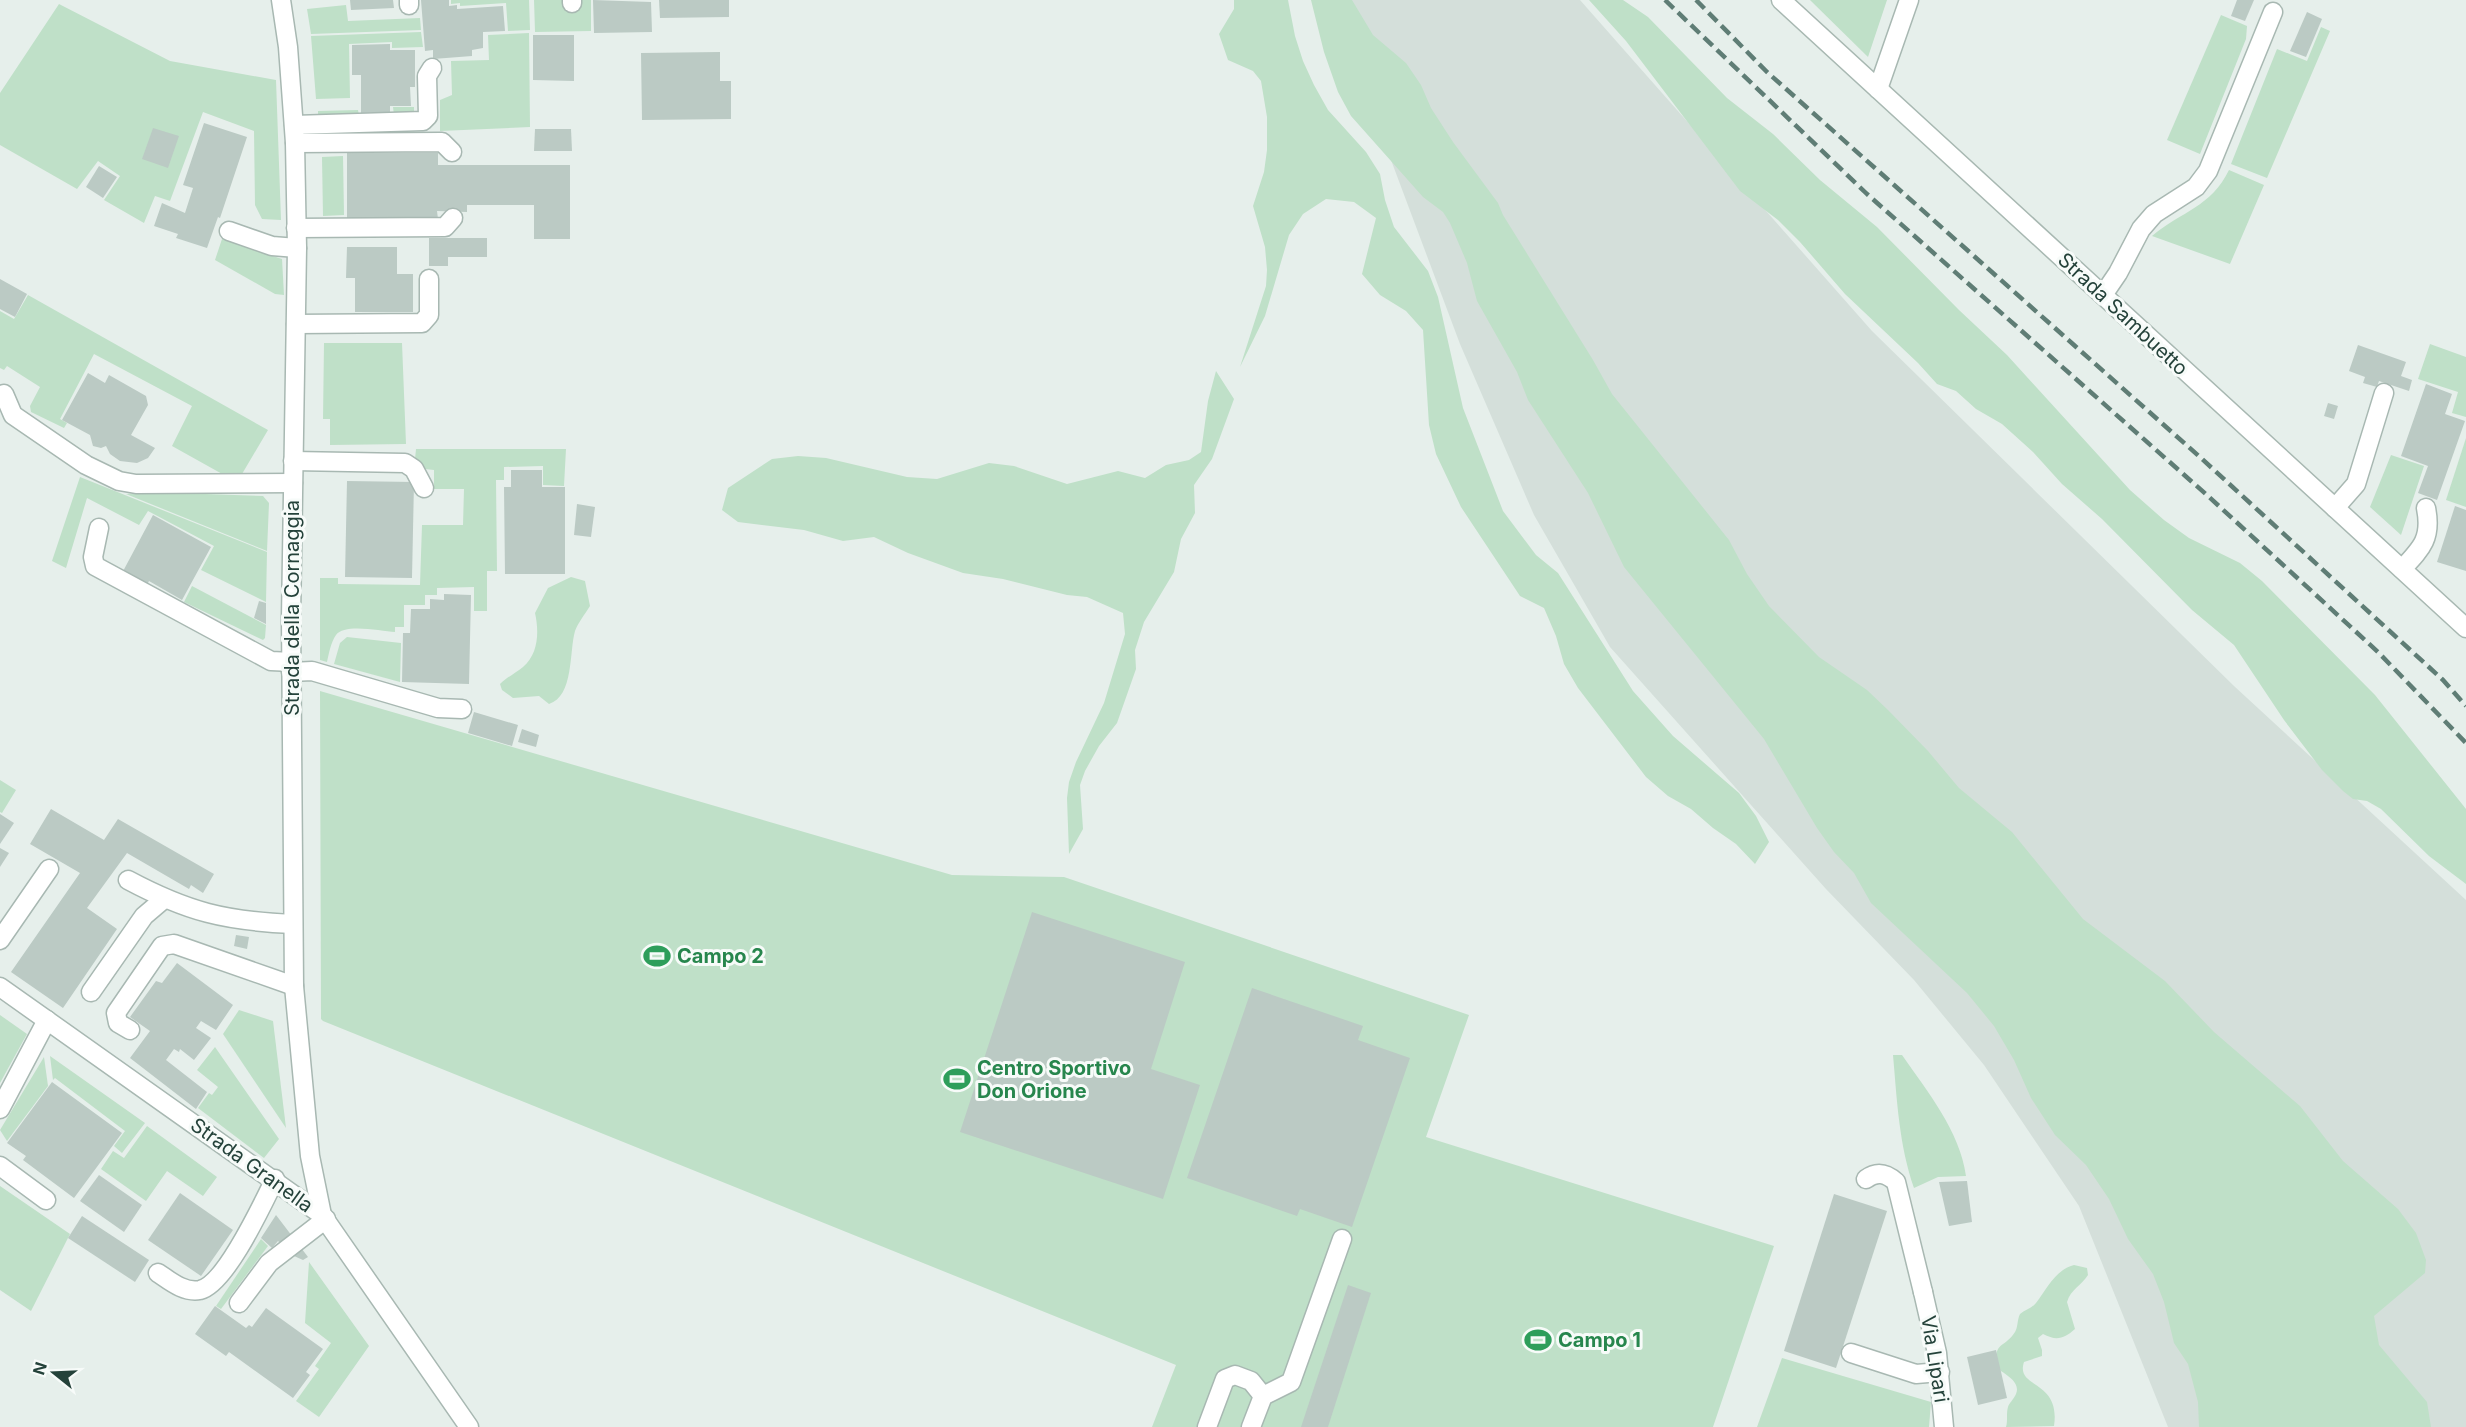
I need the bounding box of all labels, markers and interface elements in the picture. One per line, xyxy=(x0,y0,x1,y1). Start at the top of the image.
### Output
street label: Strada Sambuetto xyxy=(2053,248,2193,380)
street label: Strada della Cornaggia xyxy=(280,500,304,716)
sports icon: Campo 2 xyxy=(642,941,672,971)
place label: Campo 2 xyxy=(677,944,764,968)
place label: Centro Sportivo Don Orione xyxy=(977,1056,1131,1103)
sports icon: Centro Sportivo Don Orione xyxy=(942,1064,972,1094)
street label: Strada Granella xyxy=(186,1113,318,1217)
street label: Via Lipari xyxy=(1916,1314,1954,1404)
sports icon: Campo 1 xyxy=(1523,1325,1553,1355)
place label: Campo 1 xyxy=(1558,1328,1641,1352)
north arrow xyxy=(24,1343,84,1403)
text: N xyxy=(28,1359,51,1377)

